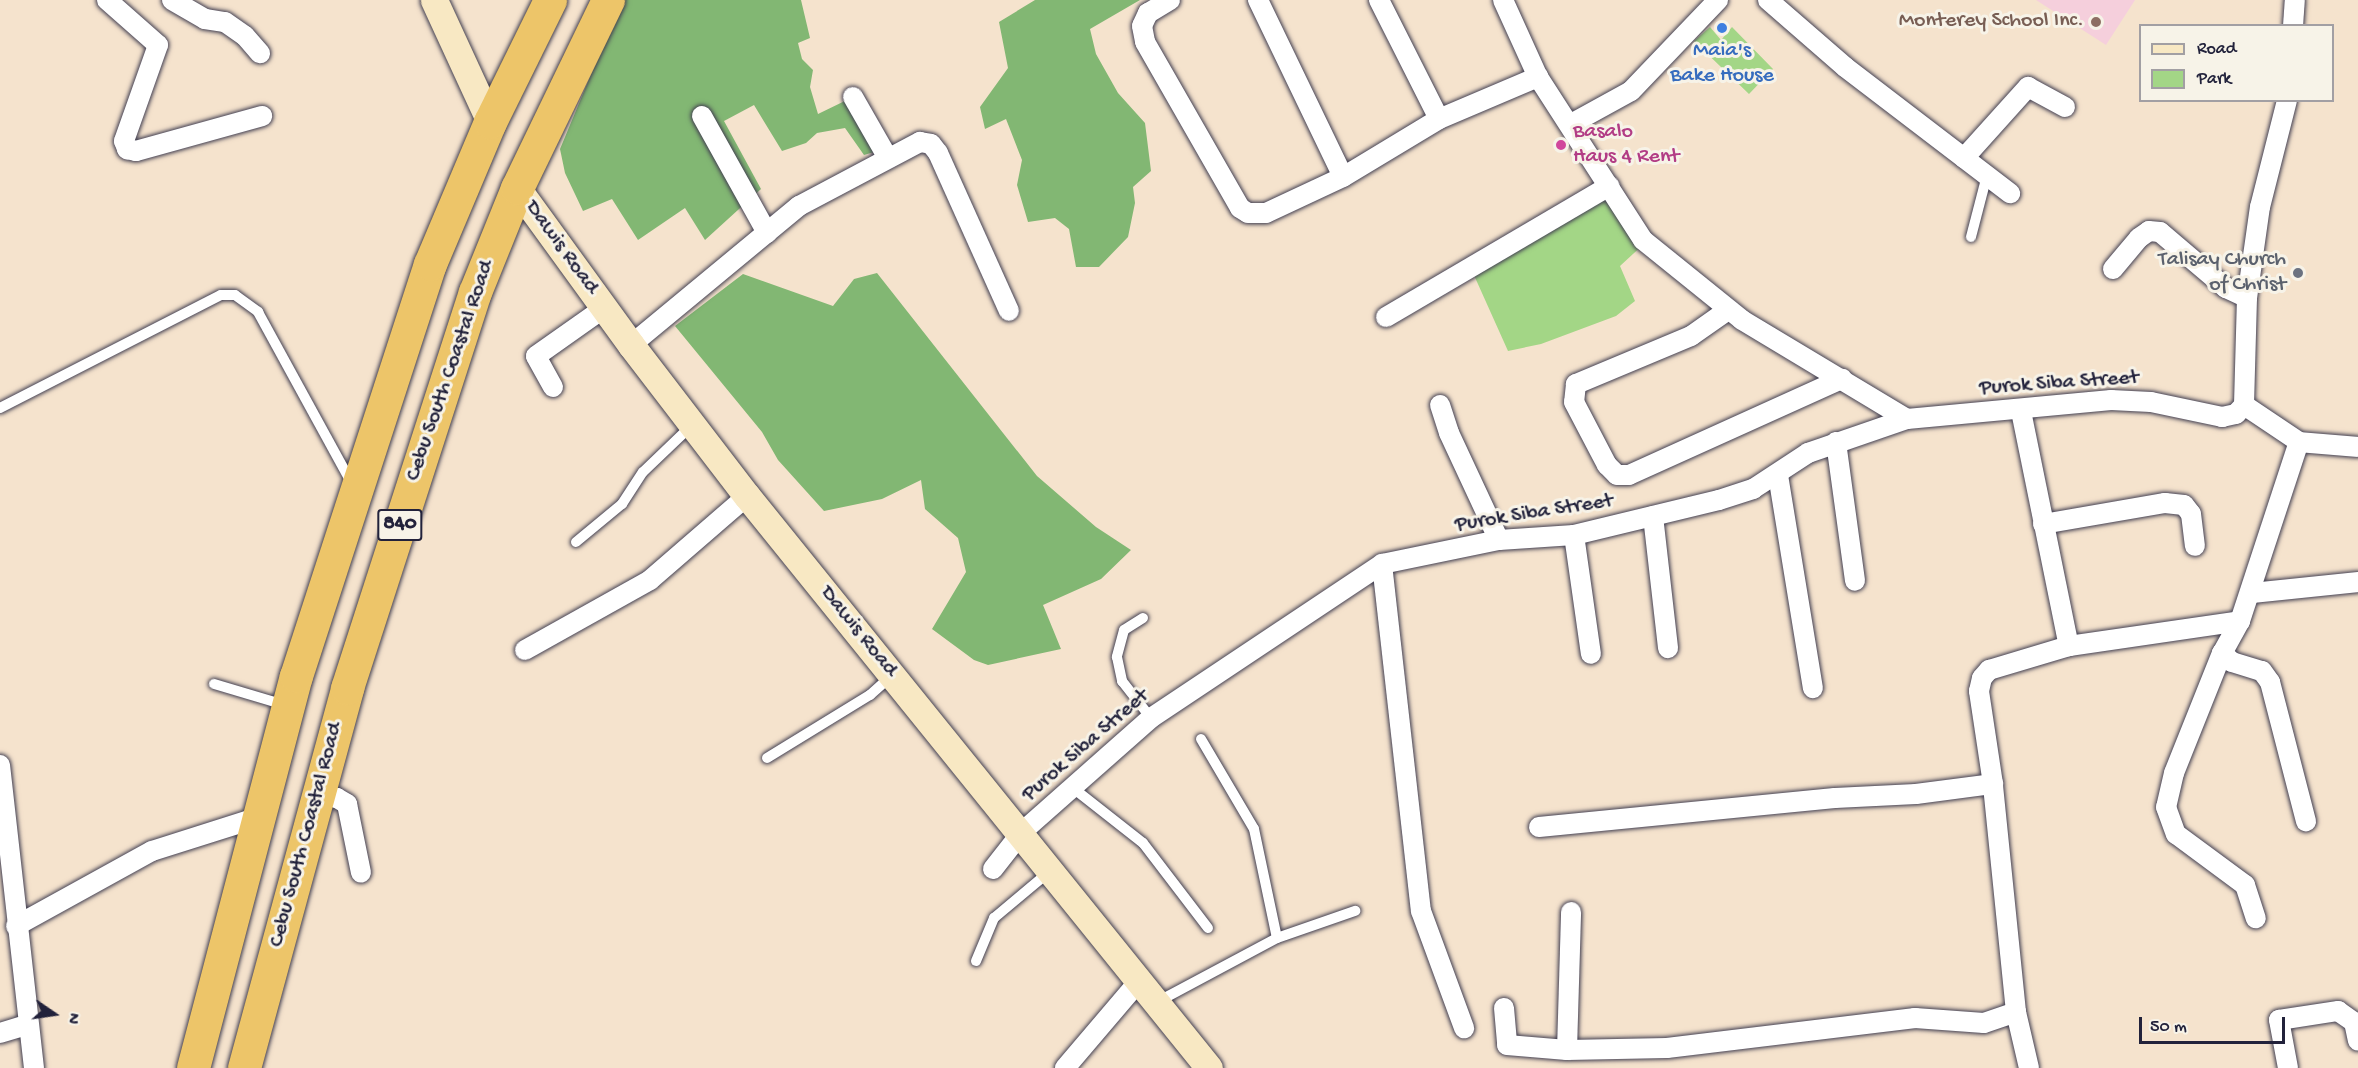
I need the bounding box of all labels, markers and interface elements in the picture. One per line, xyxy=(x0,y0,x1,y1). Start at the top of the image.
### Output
place label: Monterey School Inc. xyxy=(1899,9,2084,35)
marker: Monterey School Inc. xyxy=(2089,15,2103,29)
marker: Maia's Bake House xyxy=(1715,21,1729,35)
legend xyxy=(2139,24,2334,102)
place label: Maia's Bake House xyxy=(1670,38,1774,90)
text: Road xyxy=(2197,39,2236,60)
text: Park xyxy=(2197,69,2231,90)
place label: Basalo Haus 4 Rent xyxy=(1573,119,1679,170)
marker: Basalo Haus 4 Rent xyxy=(1554,138,1568,152)
street label: Dawis Road xyxy=(518,196,604,300)
place label: Talisay Church of Christ xyxy=(2158,247,2286,298)
street label: Cebu South Coastal Road xyxy=(401,257,501,485)
marker: Talisay Church of Christ xyxy=(2291,266,2305,280)
street label: Purok Siba Street xyxy=(1979,365,2139,403)
street label: Purok Siba Street xyxy=(1453,488,1615,540)
road number: 840 xyxy=(376,507,424,543)
street label: Dawis Road xyxy=(813,581,903,683)
street label: Purok Siba Street xyxy=(1017,684,1155,808)
street label: Cebu South Coastal Road xyxy=(264,720,350,950)
north arrow xyxy=(24,984,84,1044)
scale bar xyxy=(2142,1005,2288,1043)
text: N xyxy=(62,1011,82,1025)
text: 50 m xyxy=(2150,1017,2187,1038)

